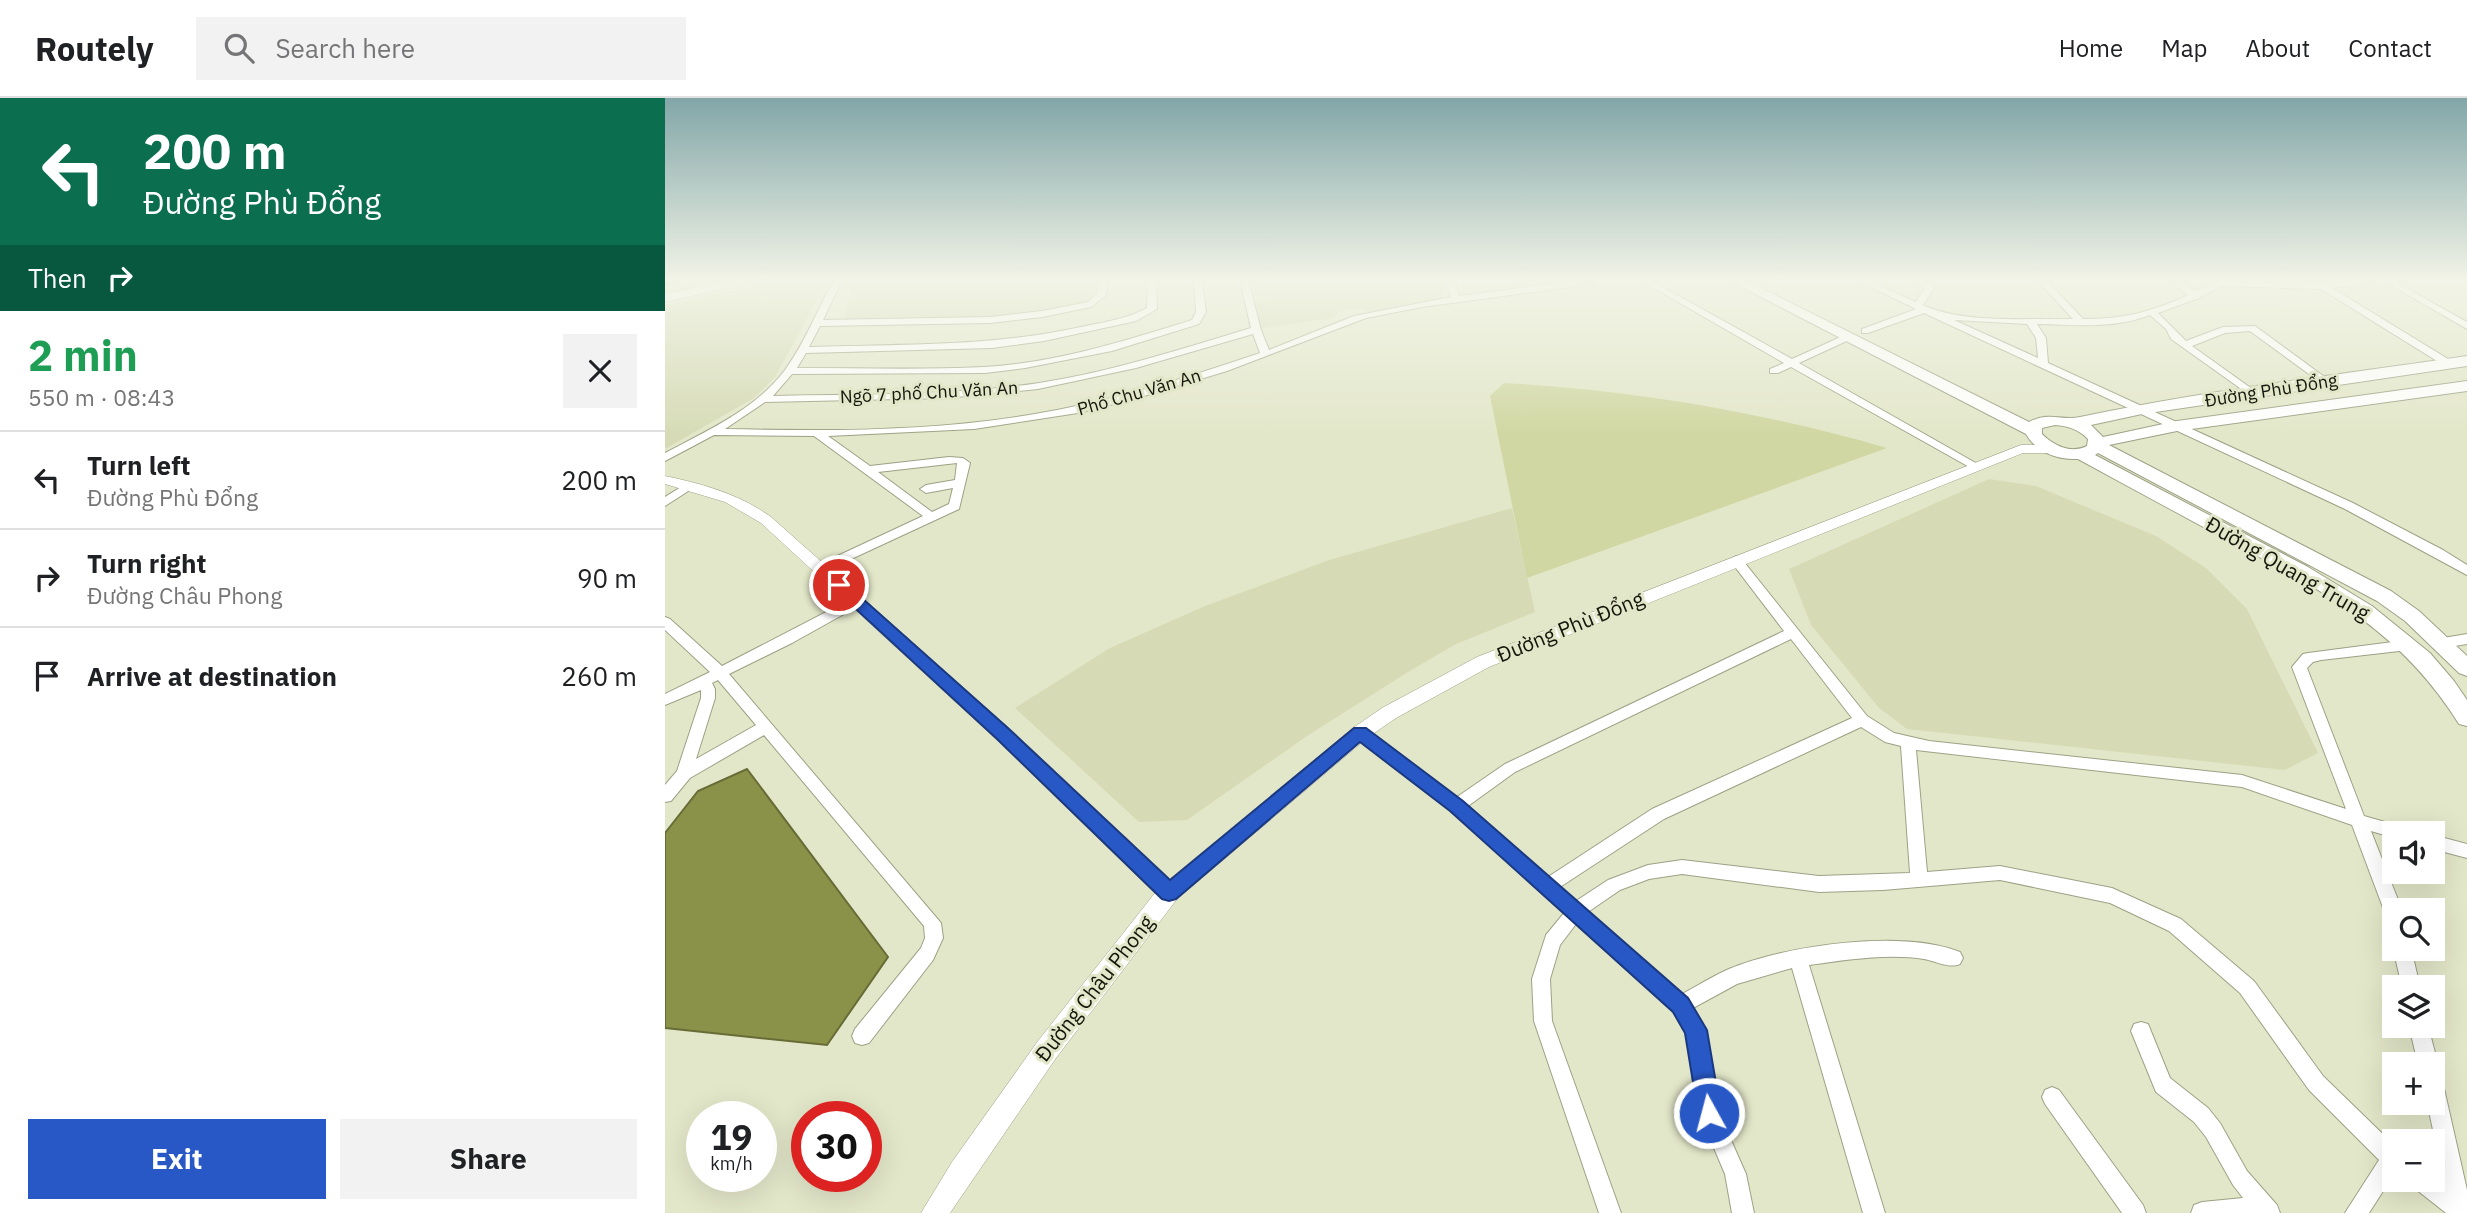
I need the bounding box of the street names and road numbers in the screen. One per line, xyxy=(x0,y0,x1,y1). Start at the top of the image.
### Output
street label: Phố Chu Văn An xyxy=(1074,363,1204,421)
street label: Đường Phù Đổng xyxy=(2203,368,2339,412)
street label: Ngõ 7 phố Chu Văn An xyxy=(839,376,1019,408)
street label: Đường Quang Trung xyxy=(2201,509,2375,627)
street label: Đường Phù Đổng xyxy=(1492,584,1648,668)
street label: Đường Châu Phong xyxy=(1028,909,1160,1067)

